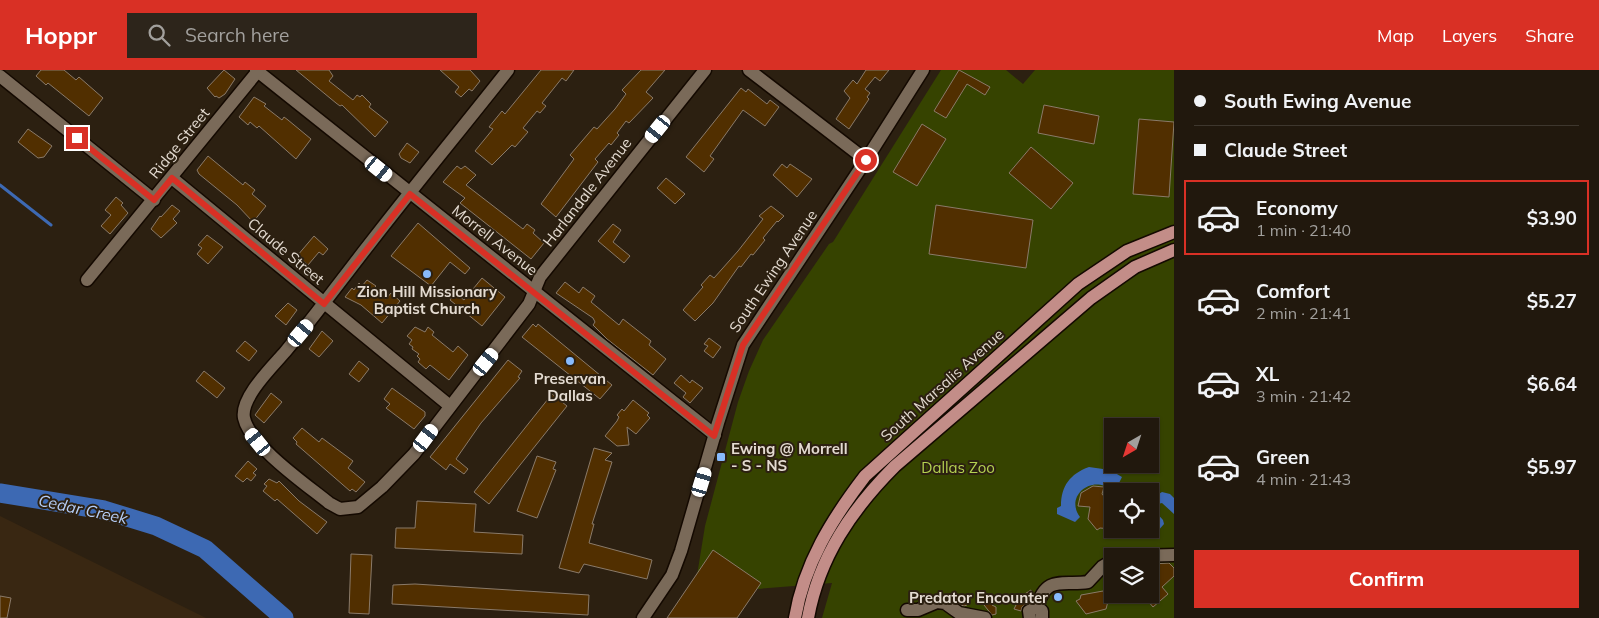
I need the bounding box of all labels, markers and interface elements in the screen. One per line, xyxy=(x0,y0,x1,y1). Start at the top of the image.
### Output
search box xyxy=(127,13,477,58)
text: Hoppr xyxy=(25,20,97,50)
icon: search xyxy=(145,21,173,49)
text: Search here xyxy=(185,23,289,47)
text: Map xyxy=(1377,24,1414,47)
text: Layers xyxy=(1442,24,1497,47)
text: Share xyxy=(1525,24,1574,47)
text: South Ewing Avenue xyxy=(1224,89,1412,113)
street label: Ridge Street xyxy=(145,104,213,182)
car xyxy=(642,113,673,145)
route end xyxy=(66,127,88,149)
street label: Harlandale Avenue xyxy=(539,134,635,250)
text: Claude Street xyxy=(1224,138,1347,162)
route start xyxy=(855,149,877,171)
car xyxy=(362,154,395,184)
icon: car xyxy=(1196,195,1241,240)
text: Economy xyxy=(1256,196,1338,220)
street label: Morrell Avenue xyxy=(448,201,542,279)
street label: South Ewing Avenue xyxy=(725,206,821,336)
text: $3.90 xyxy=(1527,206,1577,230)
street label: Claude Street xyxy=(244,213,328,289)
text: 1 min · 21:40 xyxy=(1256,220,1351,240)
marker: Zion Hill Missionary Baptist Church xyxy=(421,268,433,280)
icon: car xyxy=(1196,278,1241,323)
text: Comfort xyxy=(1256,279,1330,303)
place label: Zion Hill Missionary Baptist Church xyxy=(357,282,498,318)
text: $5.27 xyxy=(1527,289,1577,313)
text: 2 min · 21:41 xyxy=(1256,303,1351,323)
car xyxy=(285,317,316,349)
street label: South Marsalis Avenue xyxy=(877,325,1007,445)
car xyxy=(470,346,501,378)
marker: Preservan Dallas xyxy=(564,355,576,367)
icon: car xyxy=(1196,361,1241,406)
text: XL xyxy=(1256,362,1279,386)
place label: Preservan Dallas xyxy=(534,369,606,405)
text: $6.64 xyxy=(1527,372,1577,396)
text: 3 min · 21:42 xyxy=(1256,386,1351,406)
north arrow xyxy=(1104,418,1159,472)
map controls xyxy=(1104,418,1159,603)
car xyxy=(410,422,441,454)
car xyxy=(242,426,273,458)
place label: Ewing @ Morrell - S - NS xyxy=(731,439,848,475)
icon: car xyxy=(1196,444,1241,489)
text: Green xyxy=(1256,445,1310,469)
marker: Ewing @ Morrell - S - NS xyxy=(715,451,727,463)
text: $5.97 xyxy=(1527,455,1577,479)
park label: Dallas Zoo xyxy=(921,458,995,477)
car xyxy=(690,465,713,499)
text: 4 min · 21:43 xyxy=(1256,469,1351,489)
button: locate xyxy=(1104,483,1159,538)
water label: Cedar Creek xyxy=(37,490,130,528)
button: layers xyxy=(1104,548,1159,603)
button: Confirm xyxy=(1194,550,1579,608)
place label: Predator Encounter xyxy=(909,588,1048,607)
marker: Predator Encounter xyxy=(1052,591,1064,603)

